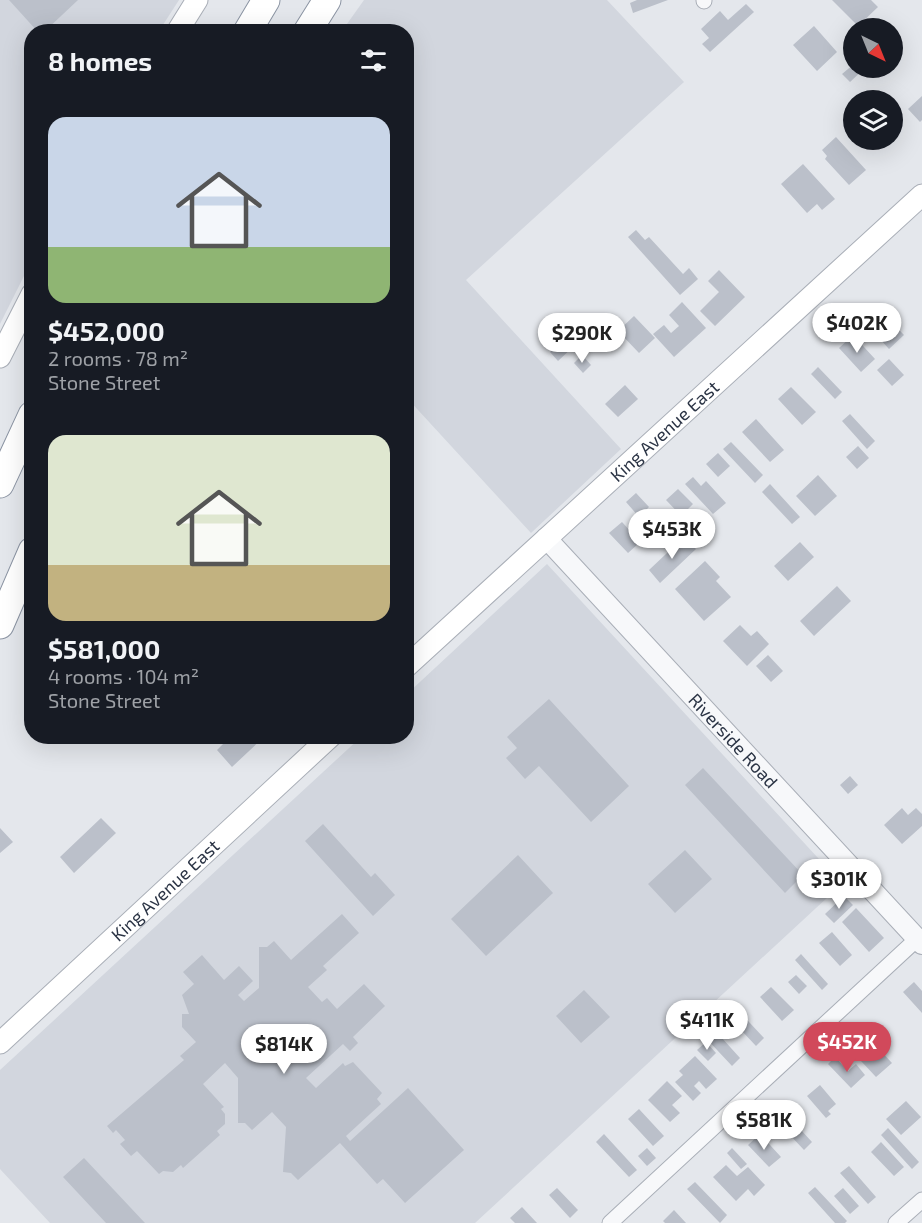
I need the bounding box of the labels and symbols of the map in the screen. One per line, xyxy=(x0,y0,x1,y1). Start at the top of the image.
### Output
north arrow xyxy=(843,18,903,78)
pin: $402K xyxy=(815,303,899,354)
pin: $290K xyxy=(540,313,624,364)
street label: King Avenue East xyxy=(605,375,723,486)
pin: $453K xyxy=(630,509,714,560)
street label: Riverside Road xyxy=(684,689,783,792)
street label: King Avenue East xyxy=(106,834,224,946)
pin: $301K xyxy=(797,859,881,910)
pin: $411K xyxy=(665,1000,749,1051)
pin: $452K xyxy=(805,1022,889,1073)
pin: $814K xyxy=(242,1024,326,1075)
pin: $581K xyxy=(722,1100,806,1151)

